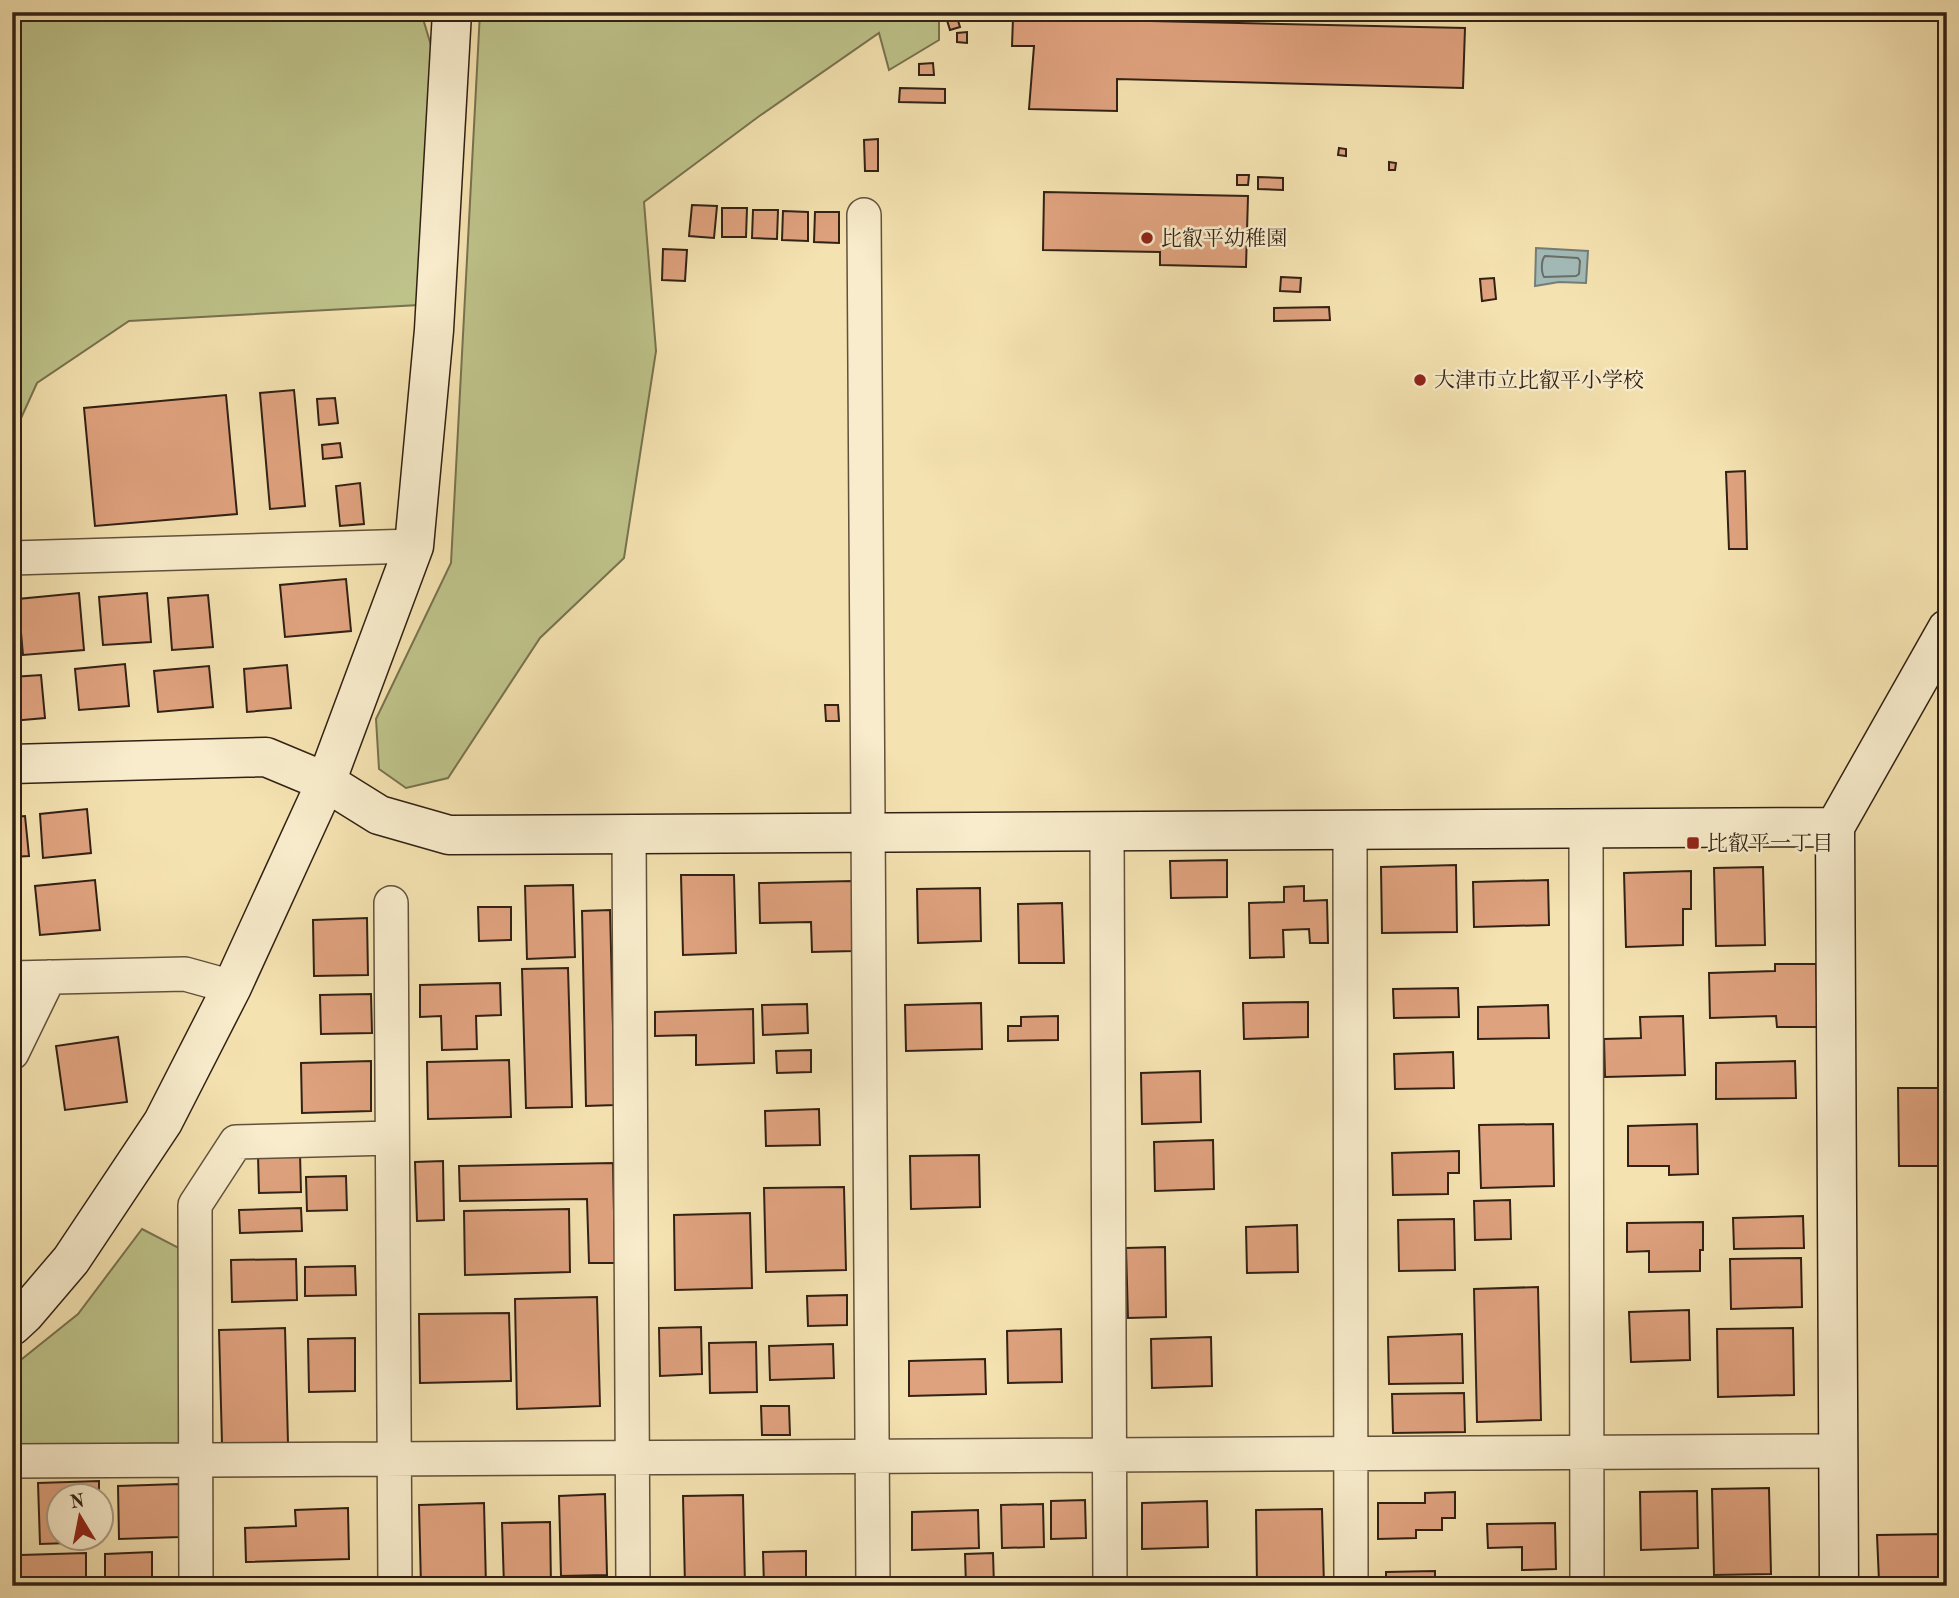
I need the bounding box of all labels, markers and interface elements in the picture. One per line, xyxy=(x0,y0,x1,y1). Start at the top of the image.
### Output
place label: 比叡平幼稚園 xyxy=(1161,227,1287,250)
marker: 比叡平幼稚園 xyxy=(1139,230,1155,246)
place label: 大津市立比叡平小学校 xyxy=(1434,369,1644,392)
marker: 大津市立比叡平小学校 xyxy=(1412,372,1428,388)
place label: 比叡平一丁目 xyxy=(1707,832,1833,855)
marker: 比叡平一丁目 xyxy=(1685,835,1701,851)
north arrow xyxy=(46,1482,116,1552)
text: N xyxy=(69,1492,87,1513)

